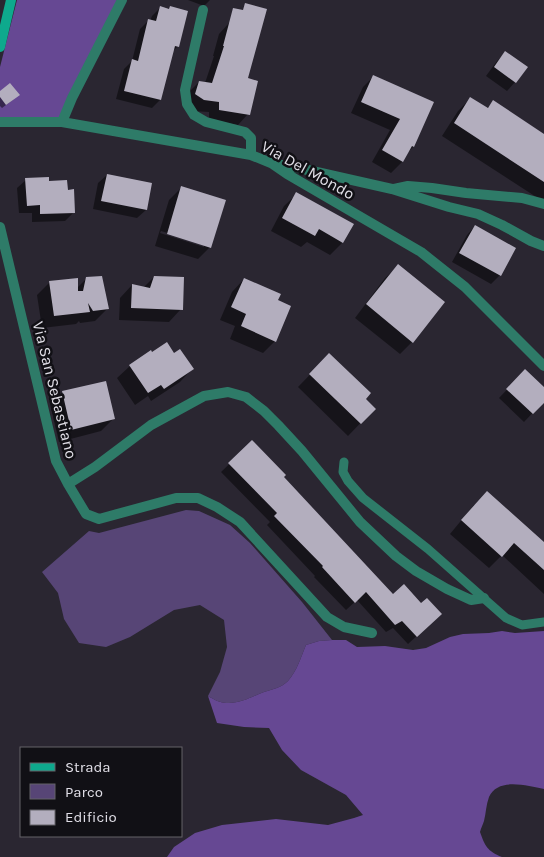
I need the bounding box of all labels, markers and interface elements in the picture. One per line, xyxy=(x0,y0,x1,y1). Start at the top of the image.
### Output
street label: Via Del Mondo xyxy=(258,137,358,203)
street label: Via San Sebastiano xyxy=(29,319,81,461)
legend xyxy=(20,747,182,837)
text: Strada xyxy=(65,758,111,776)
text: Parco xyxy=(65,783,103,801)
text: Edificio xyxy=(65,808,117,826)

